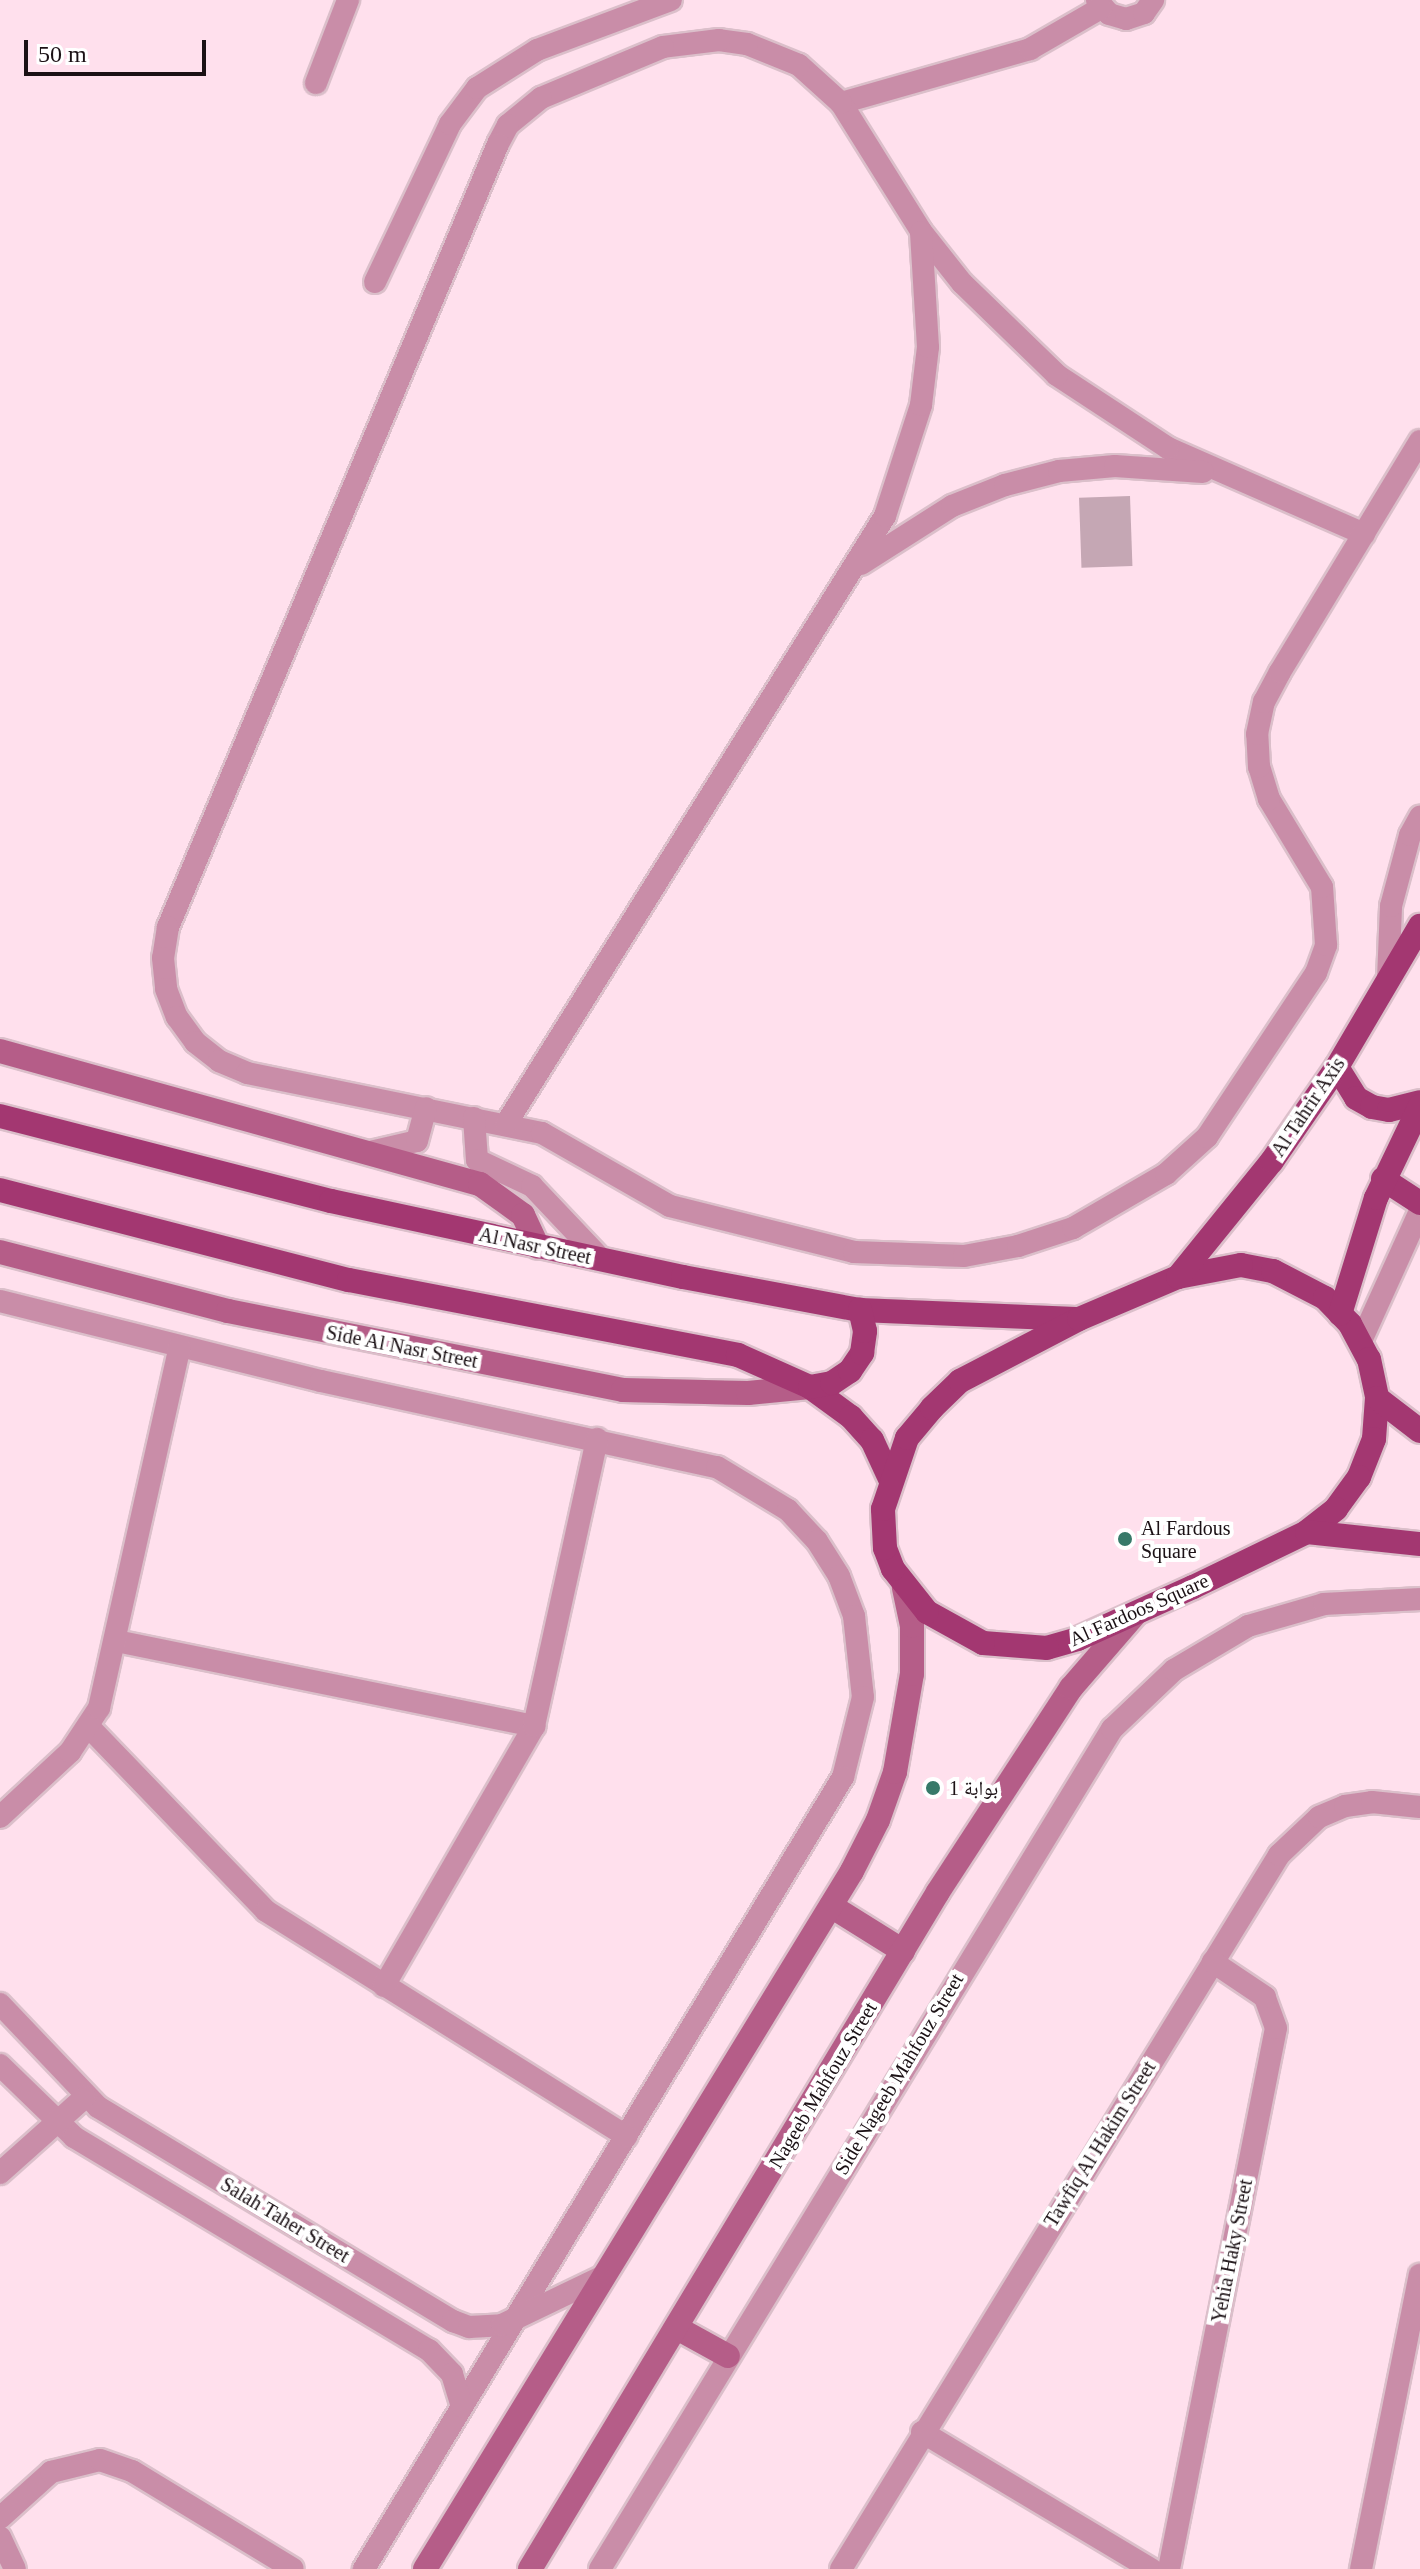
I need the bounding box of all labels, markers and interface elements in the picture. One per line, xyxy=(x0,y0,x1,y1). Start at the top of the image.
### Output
scale bar xyxy=(28,24,210,74)
text: 50 m xyxy=(38,41,87,67)
street label: Al Tahrir Axis xyxy=(1266,1052,1350,1162)
street label: Al Nasr Street xyxy=(477,1222,593,1270)
street label: Side Al Nasr Street xyxy=(324,1320,480,1374)
place label: Al Fardous Square xyxy=(1141,1516,1230,1563)
marker: Al Fardous Square xyxy=(1116,1530,1134,1548)
street label: Al Fardoos Square xyxy=(1066,1569,1212,1651)
place label: بوابة 1 xyxy=(949,1776,998,1800)
marker: بوابة 1 xyxy=(924,1779,942,1797)
street label: Side Nageeb Mahfouz Street xyxy=(829,1969,969,2179)
street label: Nageeb Mahfouz Street xyxy=(764,1997,882,2173)
street label: Tawfiq Al Hakim Street xyxy=(1039,2056,1161,2232)
street label: Salah Taher Street xyxy=(216,2172,354,2268)
street label: Yehia Haky Street xyxy=(1206,2177,1258,2325)

